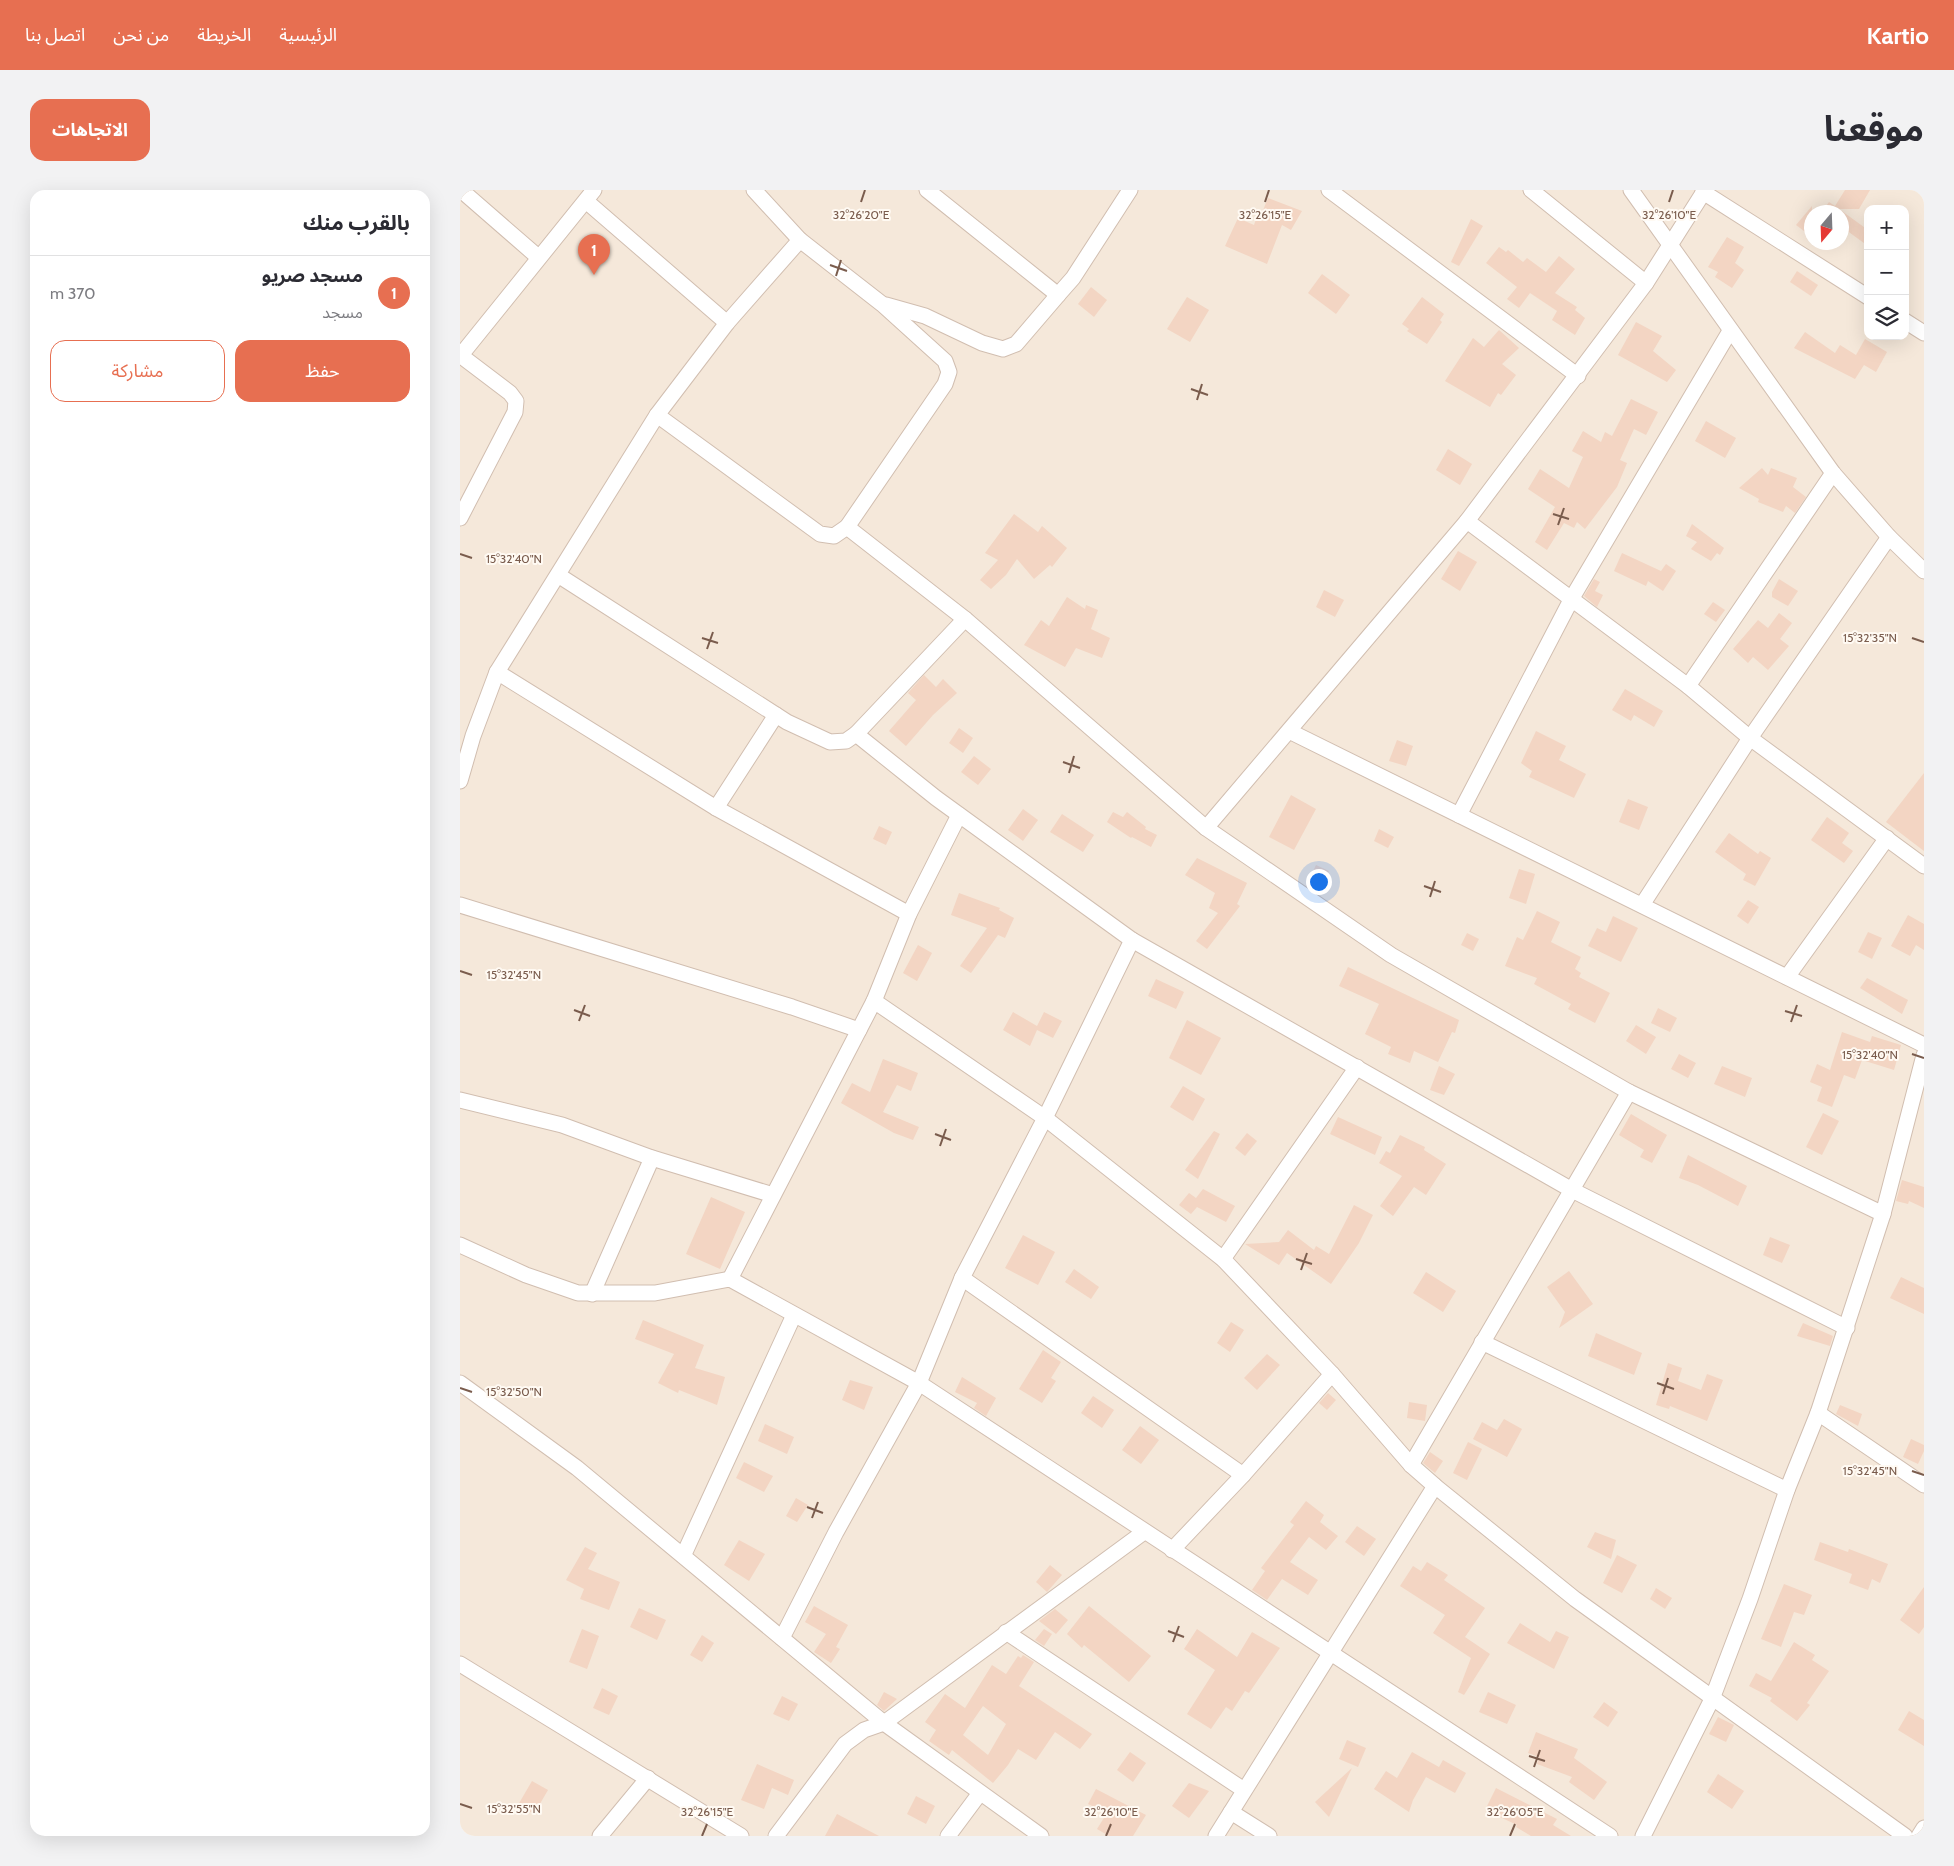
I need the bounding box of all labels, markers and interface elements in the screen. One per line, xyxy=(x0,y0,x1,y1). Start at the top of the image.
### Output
text: Kartio xyxy=(1867,21,1929,50)
text: اتصل بنا xyxy=(25,24,85,46)
text: من نحن xyxy=(113,24,169,46)
text: الخريطة xyxy=(197,24,251,46)
text: الرئيسية xyxy=(279,24,337,46)
button: الاتجاهات xyxy=(30,99,150,161)
text: موقعنا xyxy=(1824,107,1924,150)
north arrow xyxy=(1804,205,1849,250)
map controls xyxy=(1864,205,1909,340)
button: + xyxy=(1864,205,1909,250)
text: 32°26'20"E xyxy=(833,207,890,222)
text: 32°26'15"E xyxy=(1239,207,1292,222)
text: 32°26'10"E xyxy=(1642,207,1696,222)
text: بالقرب منك xyxy=(303,210,410,235)
pin: 1 xyxy=(578,234,610,275)
button: − xyxy=(1864,250,1909,295)
text: مسجد صريو xyxy=(262,264,363,287)
text: 370 m xyxy=(50,284,95,303)
text: 1 xyxy=(391,284,397,303)
button: layers xyxy=(1864,295,1909,340)
text: مسجد xyxy=(322,303,363,322)
button: مشاركة xyxy=(50,340,225,402)
button: حفظ xyxy=(235,340,410,402)
text: 15°32'40"N xyxy=(486,551,542,566)
text: 15°32'35"N xyxy=(1843,630,1897,645)
your location xyxy=(1306,869,1332,895)
text: 15°32'45"N xyxy=(487,967,541,982)
text: 15°32'40"N xyxy=(1842,1047,1898,1062)
text: 15°32'50"N xyxy=(486,1384,542,1399)
text: 15°32'45"N xyxy=(1843,1463,1897,1478)
text: 15°32'55"N xyxy=(487,1801,541,1816)
text: 32°26'15"E xyxy=(681,1804,734,1819)
text: 32°26'10"E xyxy=(1084,1804,1138,1819)
text: 32°26'05"E xyxy=(1487,1804,1544,1819)

